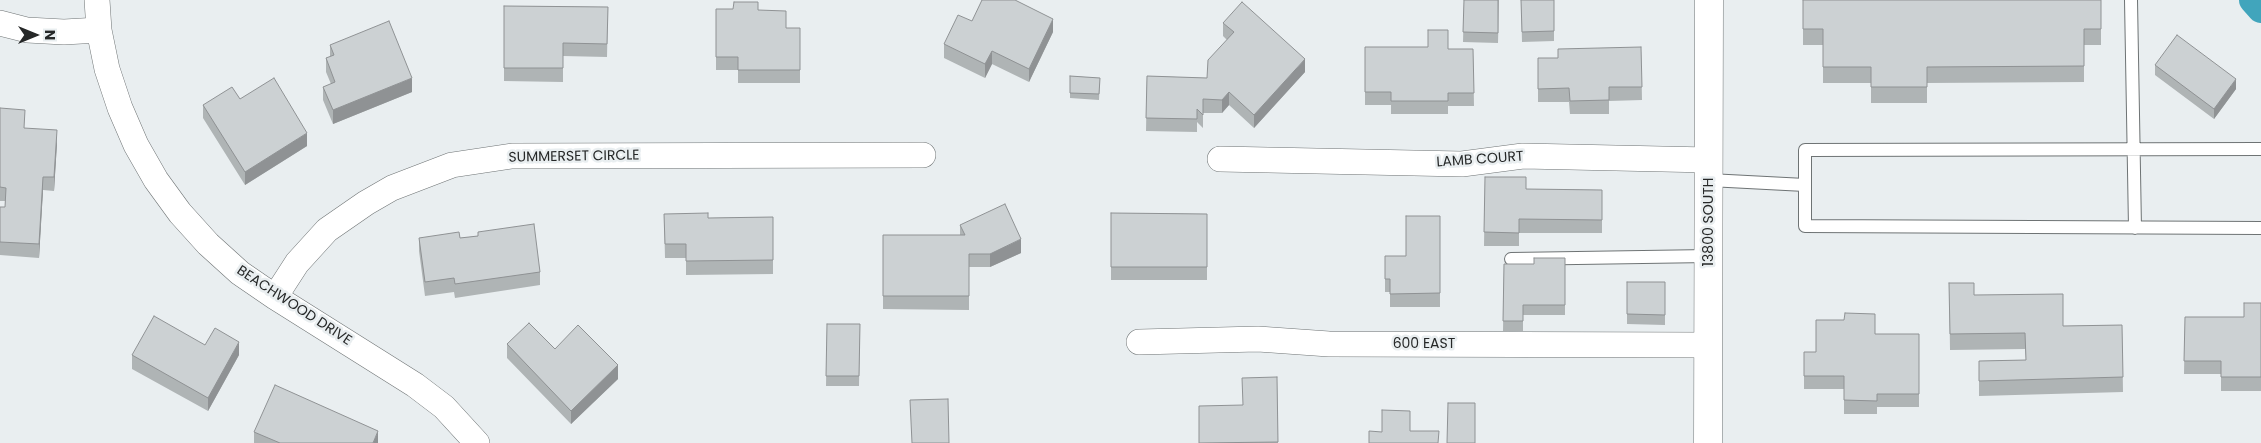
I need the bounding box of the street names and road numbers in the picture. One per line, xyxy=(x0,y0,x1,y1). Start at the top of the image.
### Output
street label: SUMMERSET CIRCLE xyxy=(508,147,640,167)
street label: LAMB COURT xyxy=(1436,149,1524,171)
street label: 13800 SOUTH xyxy=(1701,178,1717,266)
street label: BEACHWOOD DRIVE xyxy=(233,263,355,349)
street label: 600 EAST xyxy=(1393,336,1455,352)

